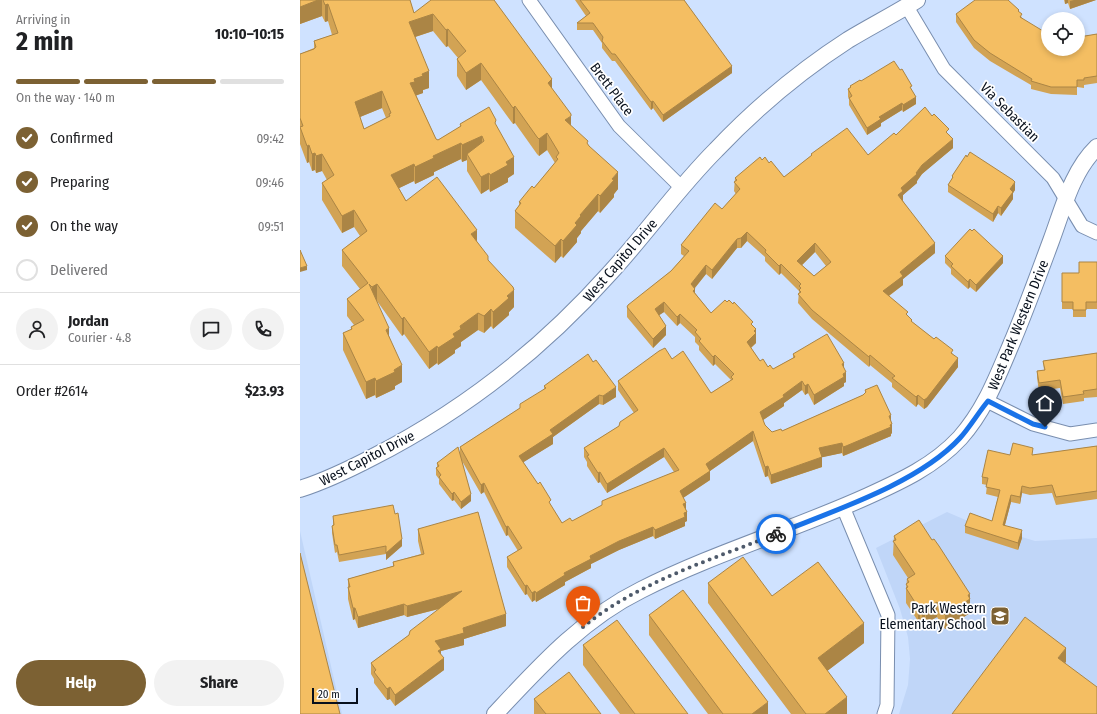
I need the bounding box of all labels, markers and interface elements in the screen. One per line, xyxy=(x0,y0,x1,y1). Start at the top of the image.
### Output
text: Arriving in xyxy=(16,12,70,27)
map controls xyxy=(1041,12,1085,56)
button: locate xyxy=(1041,12,1085,56)
text: 10:10–10:15 xyxy=(215,25,284,43)
text: 2 min xyxy=(16,26,74,57)
street label: Brett Place xyxy=(586,59,637,119)
street label: Via Sebastian xyxy=(976,79,1043,146)
text: On the way · 140 m xyxy=(16,90,115,105)
icon: check xyxy=(16,127,38,149)
text: Confirmed xyxy=(50,129,113,147)
text: 09:42 xyxy=(256,131,284,146)
icon: check xyxy=(16,171,38,193)
text: Preparing xyxy=(50,173,109,191)
text: 09:46 xyxy=(256,175,284,190)
icon: check xyxy=(16,215,38,237)
street label: West Capitol Drive xyxy=(580,215,661,305)
text: On the way xyxy=(50,217,118,235)
text: 09:51 xyxy=(258,219,284,234)
street label: West Park Western Drive xyxy=(985,257,1052,393)
text: Delivered xyxy=(50,261,108,279)
button: person xyxy=(16,308,58,350)
button: chat xyxy=(190,308,232,350)
button: phone xyxy=(242,308,284,350)
text: Jordan xyxy=(68,312,109,330)
text: Courier · 4.8 xyxy=(68,330,131,345)
text: Order #2614 xyxy=(16,382,88,400)
text: $23.93 xyxy=(245,382,284,400)
pin xyxy=(1028,386,1062,427)
icon: home xyxy=(1034,392,1056,414)
street label: West Capitol Drive xyxy=(317,427,418,490)
courier xyxy=(756,514,796,554)
icon: bike xyxy=(765,523,787,545)
pin xyxy=(566,586,600,627)
icon: bag xyxy=(572,592,594,614)
place label: Park Western Elementary School xyxy=(879,600,986,633)
school or university icon: Park Western Elementary School xyxy=(989,605,1011,627)
button: Help xyxy=(16,660,146,706)
button: Share xyxy=(154,660,284,706)
scale bar xyxy=(312,686,358,705)
text: 20 m xyxy=(318,688,340,701)

